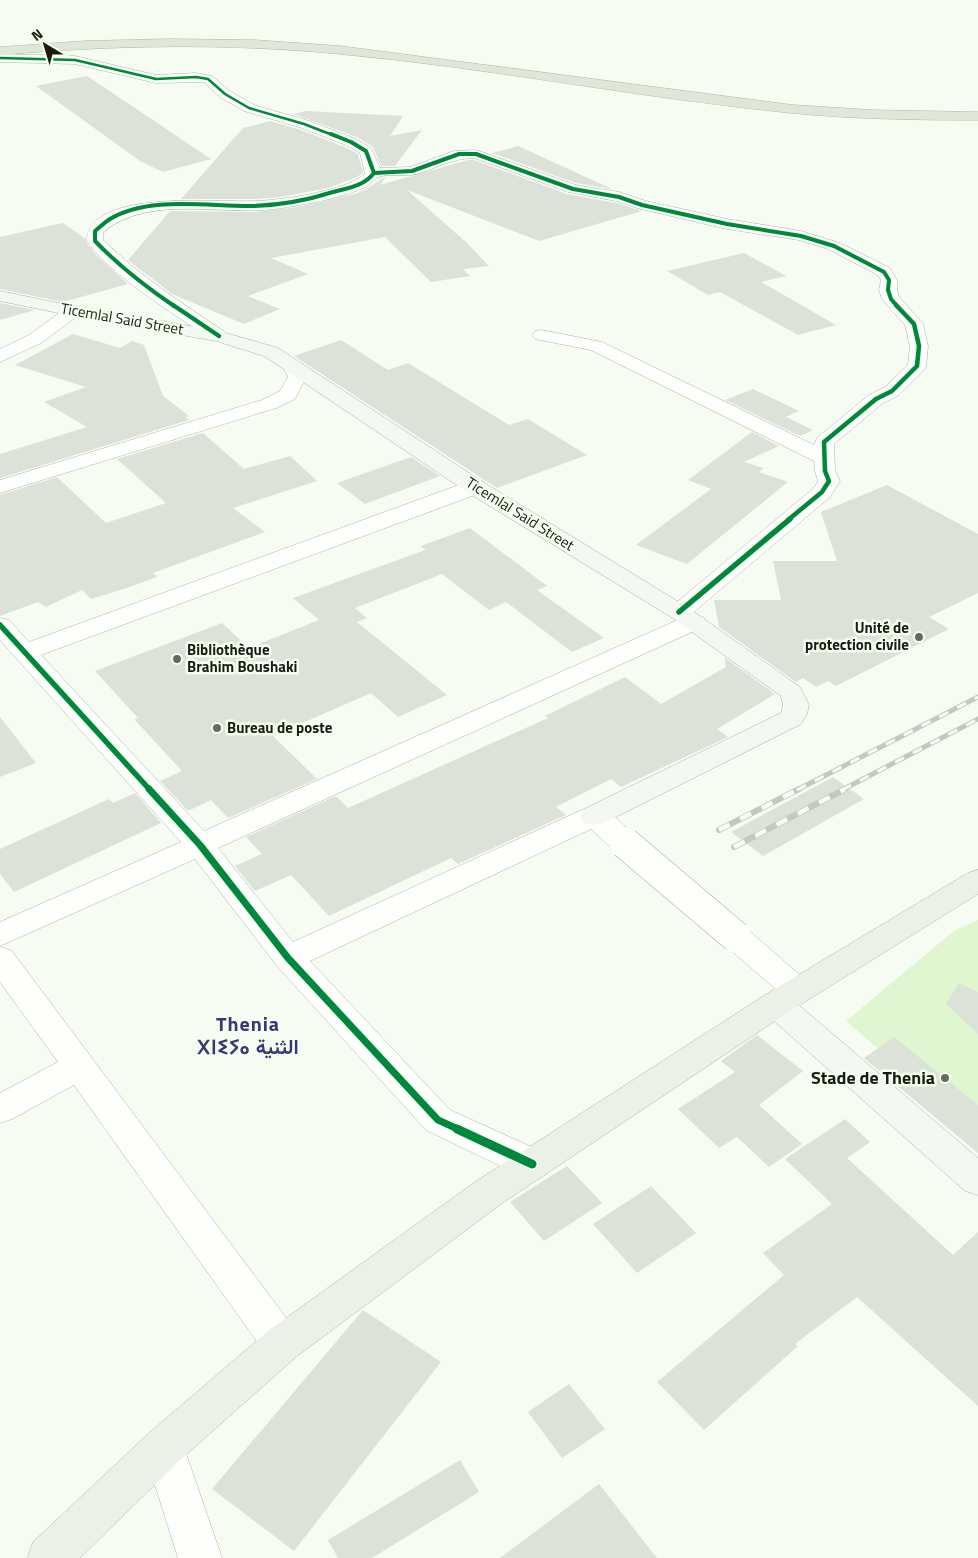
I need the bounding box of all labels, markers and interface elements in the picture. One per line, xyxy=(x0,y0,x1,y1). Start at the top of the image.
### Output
north arrow xyxy=(20,20,70,70)
text: N xyxy=(26,23,47,46)
street label: Ticemlal Said Street xyxy=(59,296,186,341)
street label: Ticemlal Said Street xyxy=(461,471,580,557)
place label: Unité de protection civile xyxy=(805,616,909,656)
marker: Unité de protection civile xyxy=(913,631,925,643)
place label: Bibliothèque Brahim Boushaki xyxy=(187,638,297,678)
marker: Bibliothèque Brahim Boushaki xyxy=(171,653,183,665)
place label: Bureau de poste xyxy=(227,716,333,739)
marker: Bureau de poste xyxy=(211,722,223,734)
district label: Thenia ⵝⵏⵉⵢⴰ الثنية xyxy=(197,1008,299,1062)
place label: Stade de Thenia xyxy=(811,1064,935,1091)
marker: Stade de Thenia xyxy=(939,1072,951,1084)

